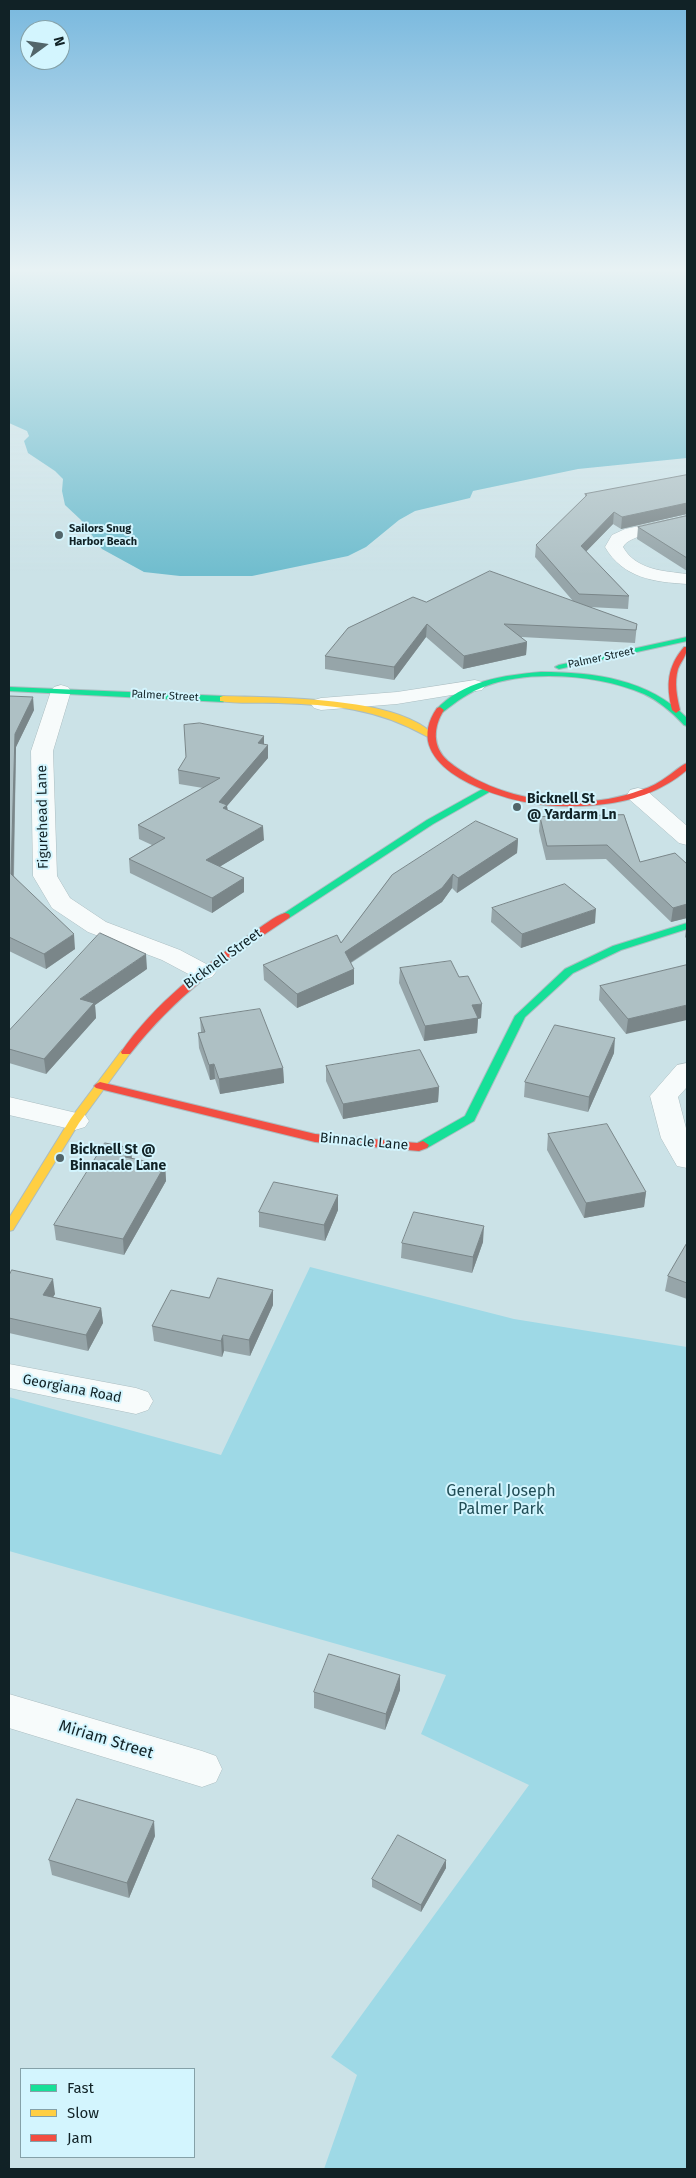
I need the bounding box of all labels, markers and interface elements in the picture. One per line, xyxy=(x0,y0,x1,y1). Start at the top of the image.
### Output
north arrow xyxy=(20,20,70,70)
text: N xyxy=(50,35,68,48)
place label: Sailors Snug Harbor Beach xyxy=(69,522,137,548)
marker: Sailors Snug Harbor Beach xyxy=(53,529,65,541)
street label: Palmer Street xyxy=(567,645,635,671)
street label: Palmer Street xyxy=(131,688,199,704)
street label: Figurehead Lane xyxy=(34,765,52,869)
place label: Bicknell St @ Yardarm Ln xyxy=(527,791,617,824)
marker: Bicknell St @ Yardarm Ln xyxy=(511,801,523,813)
street label: Bicknell Street xyxy=(181,925,265,993)
street label: Binnacle Lane xyxy=(319,1130,409,1154)
place label: Bicknell St @ Binnacale Lane xyxy=(70,1142,166,1174)
marker: Bicknell St @ Binnacale Lane xyxy=(54,1152,66,1164)
street label: Georgiana Road xyxy=(21,1371,123,1407)
park label: General Joseph Palmer Park xyxy=(446,1482,556,1520)
street label: Miriam Street xyxy=(56,1717,156,1763)
legend xyxy=(20,2068,195,2158)
text: Fast xyxy=(67,2079,94,2097)
text: Slow xyxy=(67,2104,99,2122)
text: Jam xyxy=(67,2129,93,2147)

